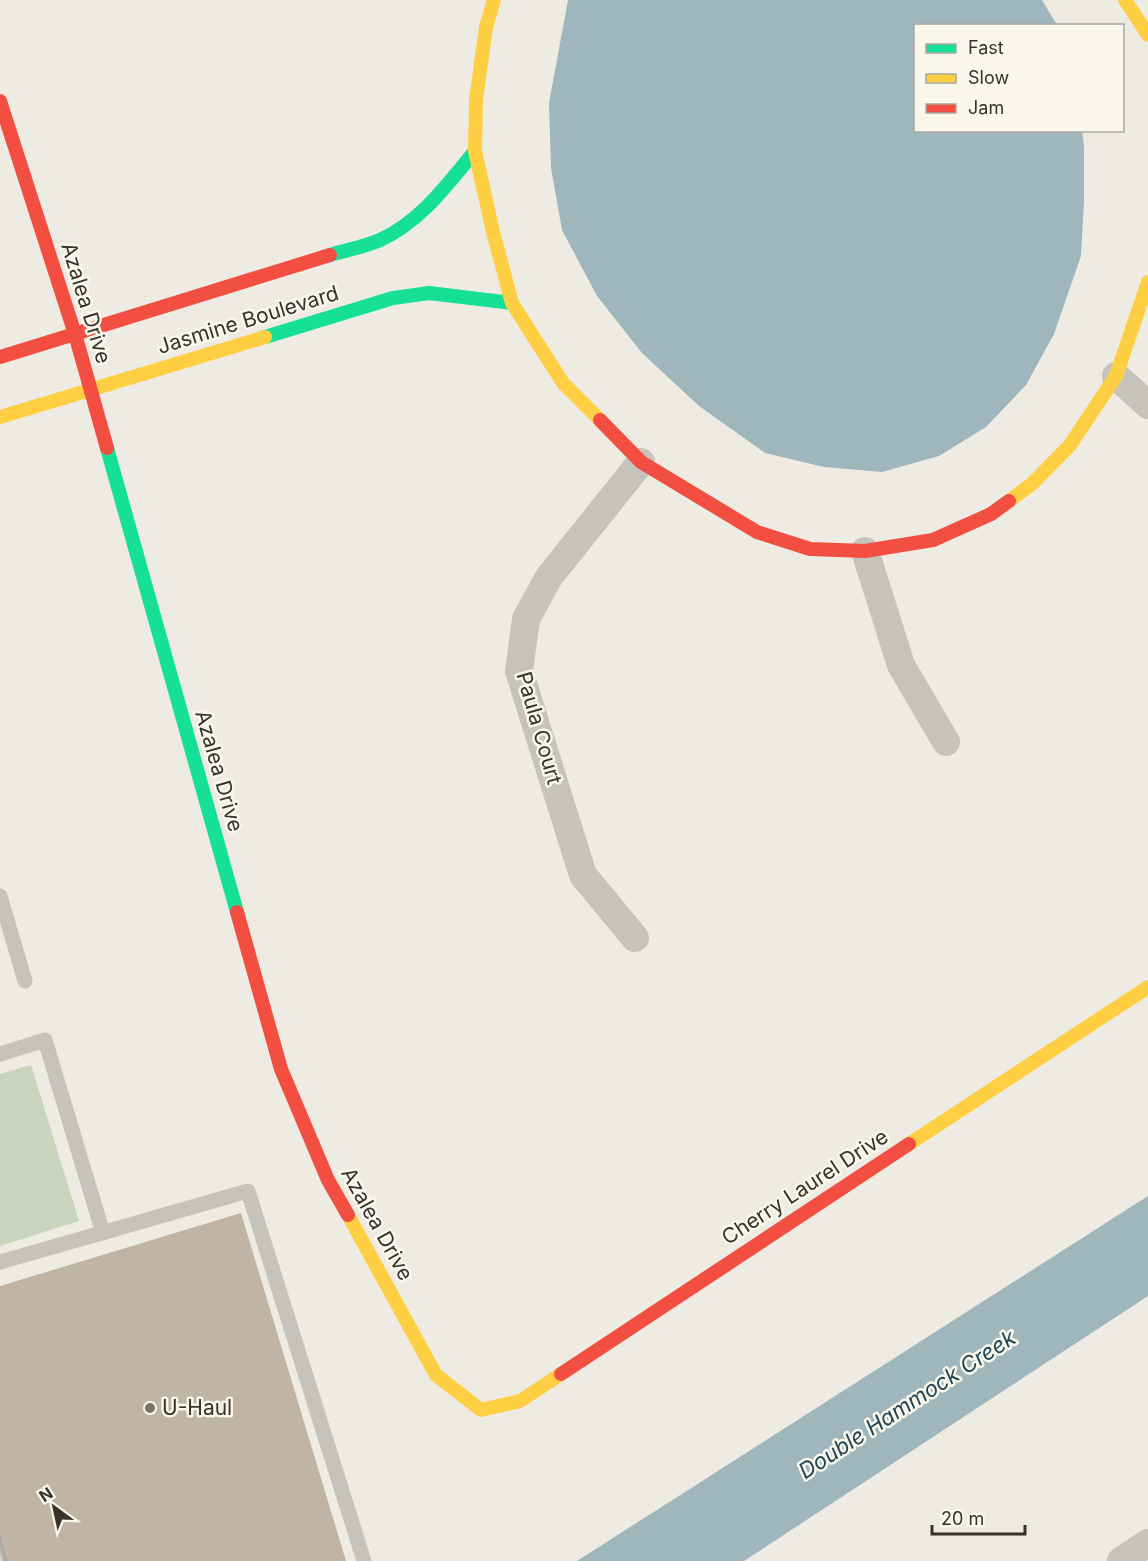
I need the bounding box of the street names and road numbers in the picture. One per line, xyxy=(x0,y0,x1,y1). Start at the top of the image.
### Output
street label: Azalea Drive xyxy=(56,239,117,366)
street label: Jasmine Boulevard xyxy=(154,280,342,359)
street label: Paula Court xyxy=(511,669,567,787)
street label: Azalea Drive xyxy=(190,707,249,834)
street label: Cherry Laurel Drive xyxy=(717,1123,893,1250)
street label: Azalea Drive xyxy=(336,1163,419,1285)

